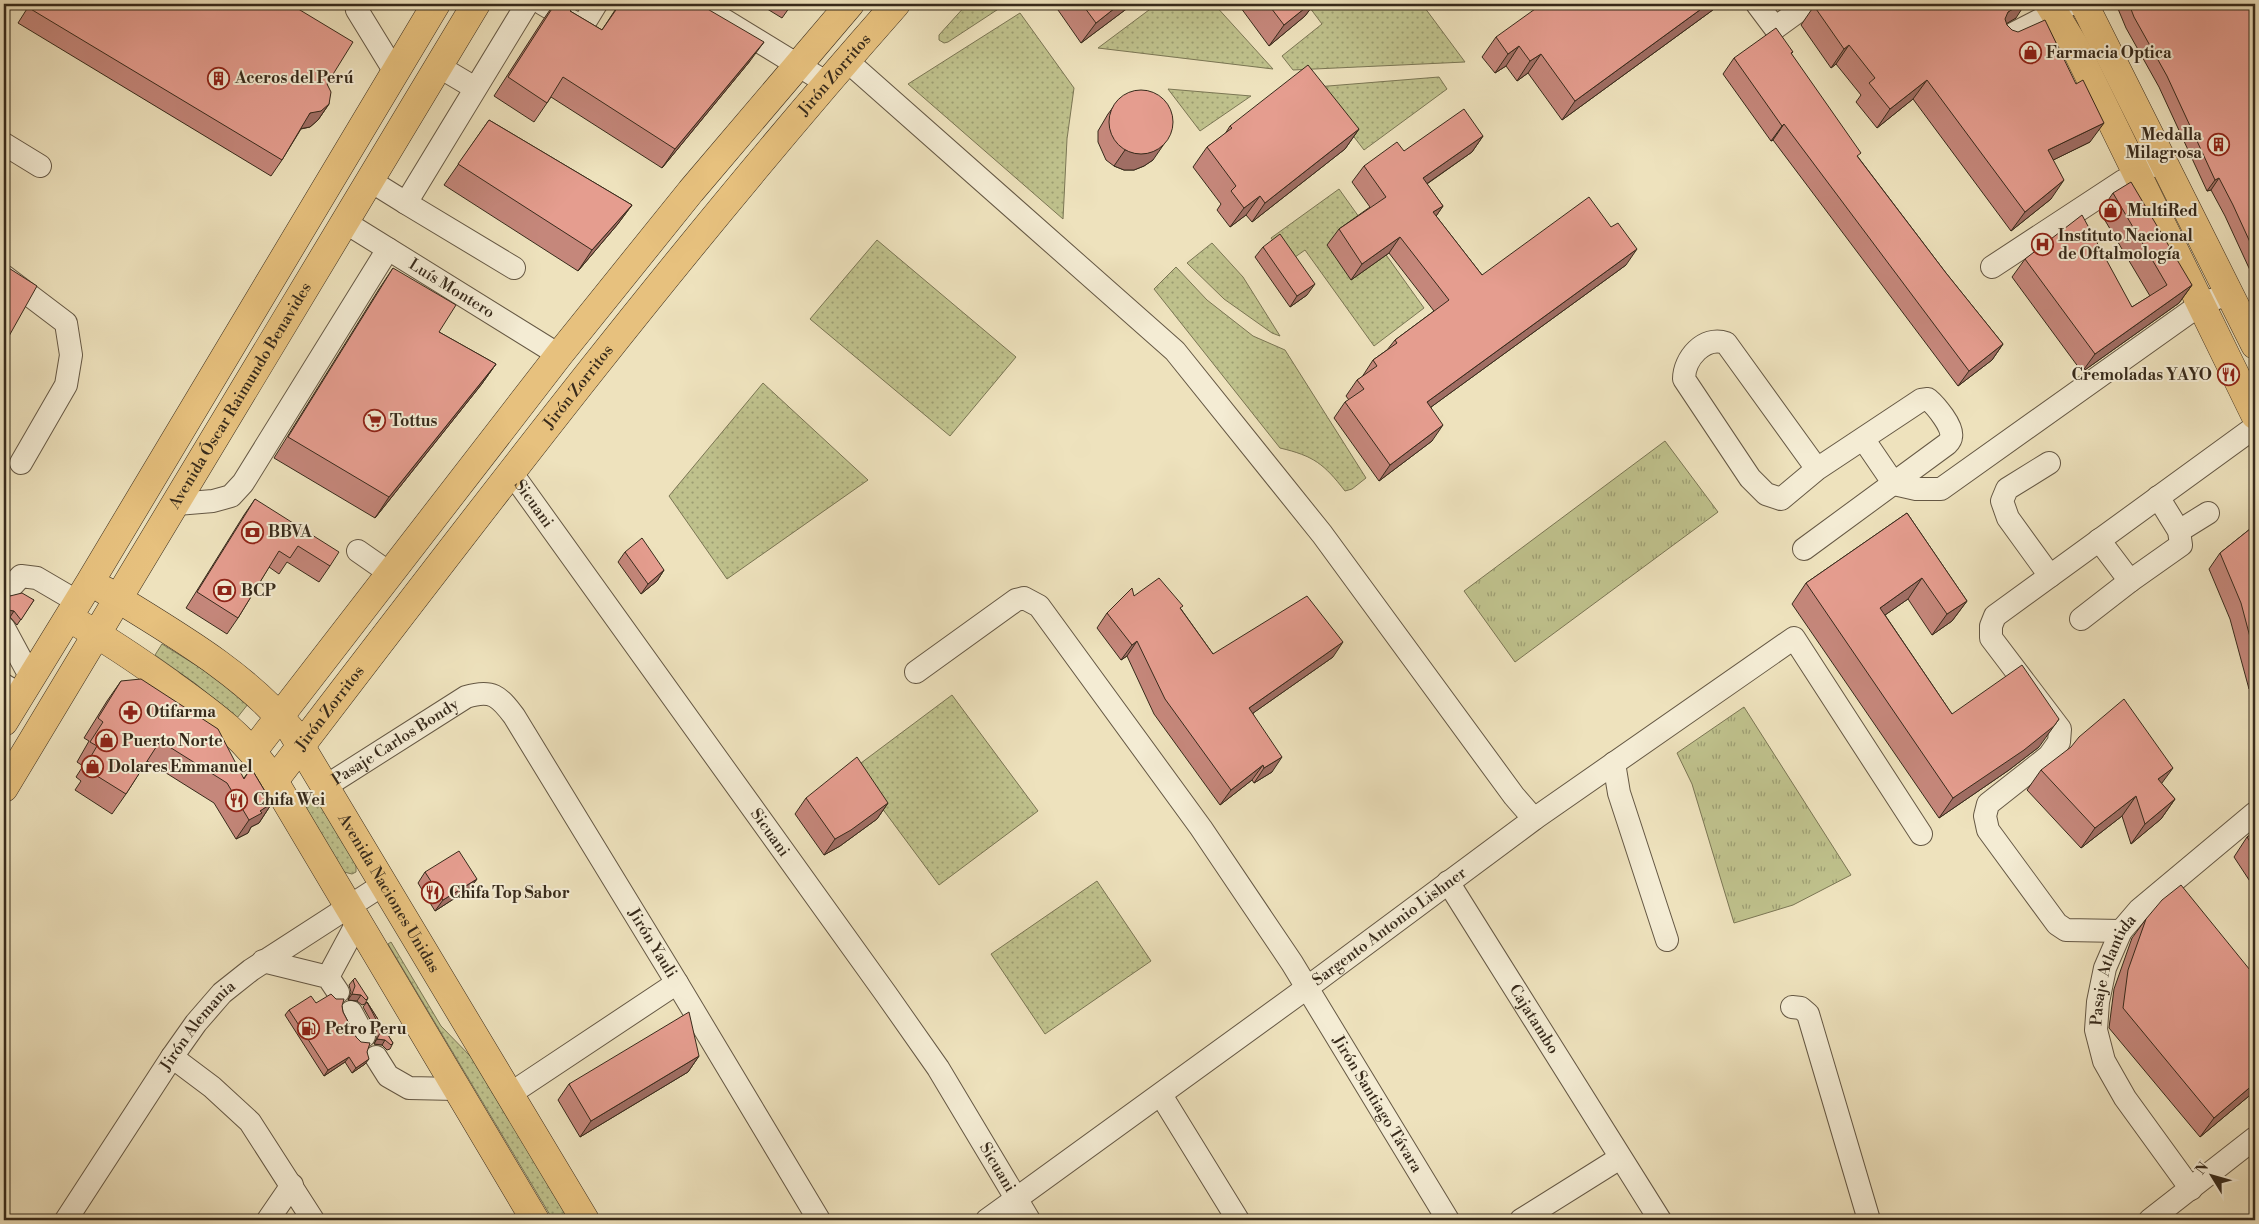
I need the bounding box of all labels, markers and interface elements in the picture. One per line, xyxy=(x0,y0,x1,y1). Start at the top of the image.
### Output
street label: Jirón Zorritos xyxy=(793,29,875,120)
shop icon: Farmacia Optica xyxy=(2018,41,2042,65)
place label: Farmacia Optica xyxy=(2046,43,2172,63)
building icon: Aceros del Perú xyxy=(207,66,231,90)
place label: Aceros del Perú xyxy=(234,68,354,88)
place label: Medalla Milagrosa xyxy=(2125,125,2202,163)
building icon: Medalla Milagrosa xyxy=(2206,132,2230,156)
shop icon: MultiRed xyxy=(2099,199,2123,223)
place label: MultiRed xyxy=(2127,201,2198,221)
place label: Instituto Nacional de Oftalmología xyxy=(2058,226,2193,264)
hospital icon: Instituto Nacional de Oftalmología xyxy=(2030,233,2054,257)
street label: Luís Montero xyxy=(405,254,498,323)
street label: Avenida Óscar Raimundo Benavides xyxy=(164,279,316,513)
street label: Jirón Zorritos xyxy=(538,341,618,434)
restaurant icon: Cremoladas YAYO xyxy=(2216,363,2240,387)
place label: Cremoladas YAYO xyxy=(2072,365,2212,385)
supermarket icon: Tottus xyxy=(362,409,386,433)
place label: Tottus xyxy=(390,411,437,431)
street label: Sicuani xyxy=(510,476,558,532)
bank icon: BBVA xyxy=(240,520,264,544)
place label: BBVA xyxy=(268,522,312,542)
bank icon: BCP xyxy=(213,579,237,603)
place label: BCP xyxy=(241,581,276,601)
street label: Jirón Zorritos xyxy=(290,661,369,755)
street label: Pasaje Carlos Bondy xyxy=(328,694,463,790)
pharmacy icon: Otifarma xyxy=(118,700,142,724)
place label: Otifarma xyxy=(146,702,216,722)
shop icon: Puerto Norte xyxy=(94,729,118,753)
place label: Puerto Norte xyxy=(122,731,223,751)
shop icon: Dolares Emmanuel xyxy=(80,755,104,779)
place label: Dolares Emmanuel xyxy=(108,757,253,777)
restaurant icon: Chifa Wei xyxy=(225,788,249,812)
place label: Chifa Wei xyxy=(253,790,325,810)
street label: Sicuani xyxy=(746,805,794,861)
street label: Avenida Naciones Unidas xyxy=(333,809,444,976)
street label: Sargento Antonio Lishner xyxy=(1308,863,1470,990)
restaurant icon: Chifa Top Sabor xyxy=(421,881,445,905)
place label: Chifa Top Sabor xyxy=(449,883,570,903)
street label: Jirón Yauli xyxy=(623,904,681,982)
street label: Pasaje Atlantida xyxy=(2086,910,2141,1026)
street label: Jirón Alemania xyxy=(155,976,240,1075)
street label: Cajatambo xyxy=(1505,981,1563,1058)
fuel station icon: Petro Peru xyxy=(297,1017,321,1041)
place label: Petro Peru xyxy=(325,1019,407,1039)
street label: Jirón Santiago Távara xyxy=(1328,1031,1427,1177)
street label: Sicuani xyxy=(975,1139,1020,1196)
north arrow xyxy=(2186,1152,2236,1202)
text: N xyxy=(2192,1159,2213,1179)

